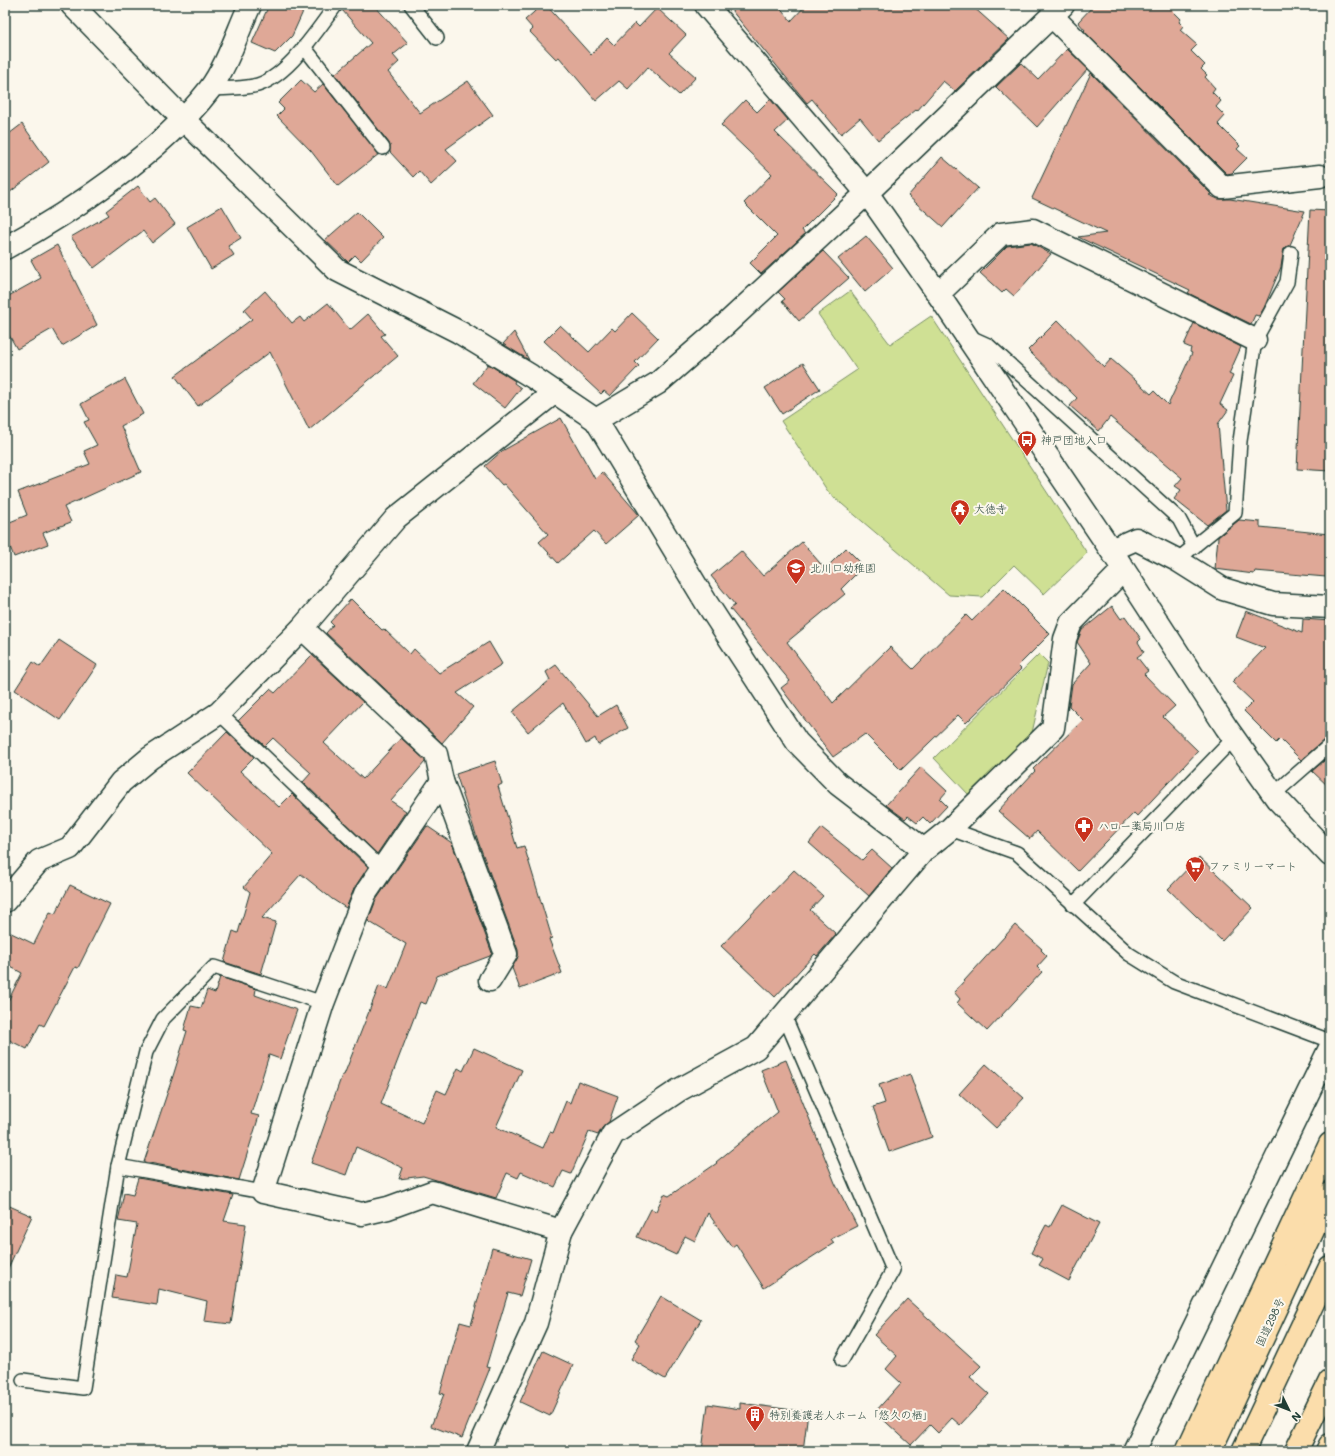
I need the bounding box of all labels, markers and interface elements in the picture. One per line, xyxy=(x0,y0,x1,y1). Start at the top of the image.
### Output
bus stop icon: 神戸団地入口 xyxy=(1016,429,1038,457)
place label: 神戸団地入口 xyxy=(1041,432,1107,447)
temple icon: 大徳寺 xyxy=(949,498,971,526)
place label: 大徳寺 xyxy=(974,501,1007,516)
school or university icon: 北川口幼稚園 xyxy=(785,557,807,585)
place label: 北川口幼稚園 xyxy=(810,560,876,575)
pharmacy icon: ハロー薬局川口店 xyxy=(1073,815,1095,843)
place label: ハロー薬局川口店 xyxy=(1098,818,1186,833)
supermarket icon: ファミリーマート xyxy=(1184,855,1206,883)
place label: ファミリーマート xyxy=(1209,858,1297,873)
street label: 国道298号 xyxy=(1252,1295,1287,1349)
north arrow xyxy=(1269,1390,1309,1430)
building icon: 特別養護老人ホーム「悠久の栖」 xyxy=(744,1404,766,1432)
place label: 特別養護老人ホーム「悠久の栖」 xyxy=(769,1407,934,1422)
text: N xyxy=(1288,1409,1305,1425)

